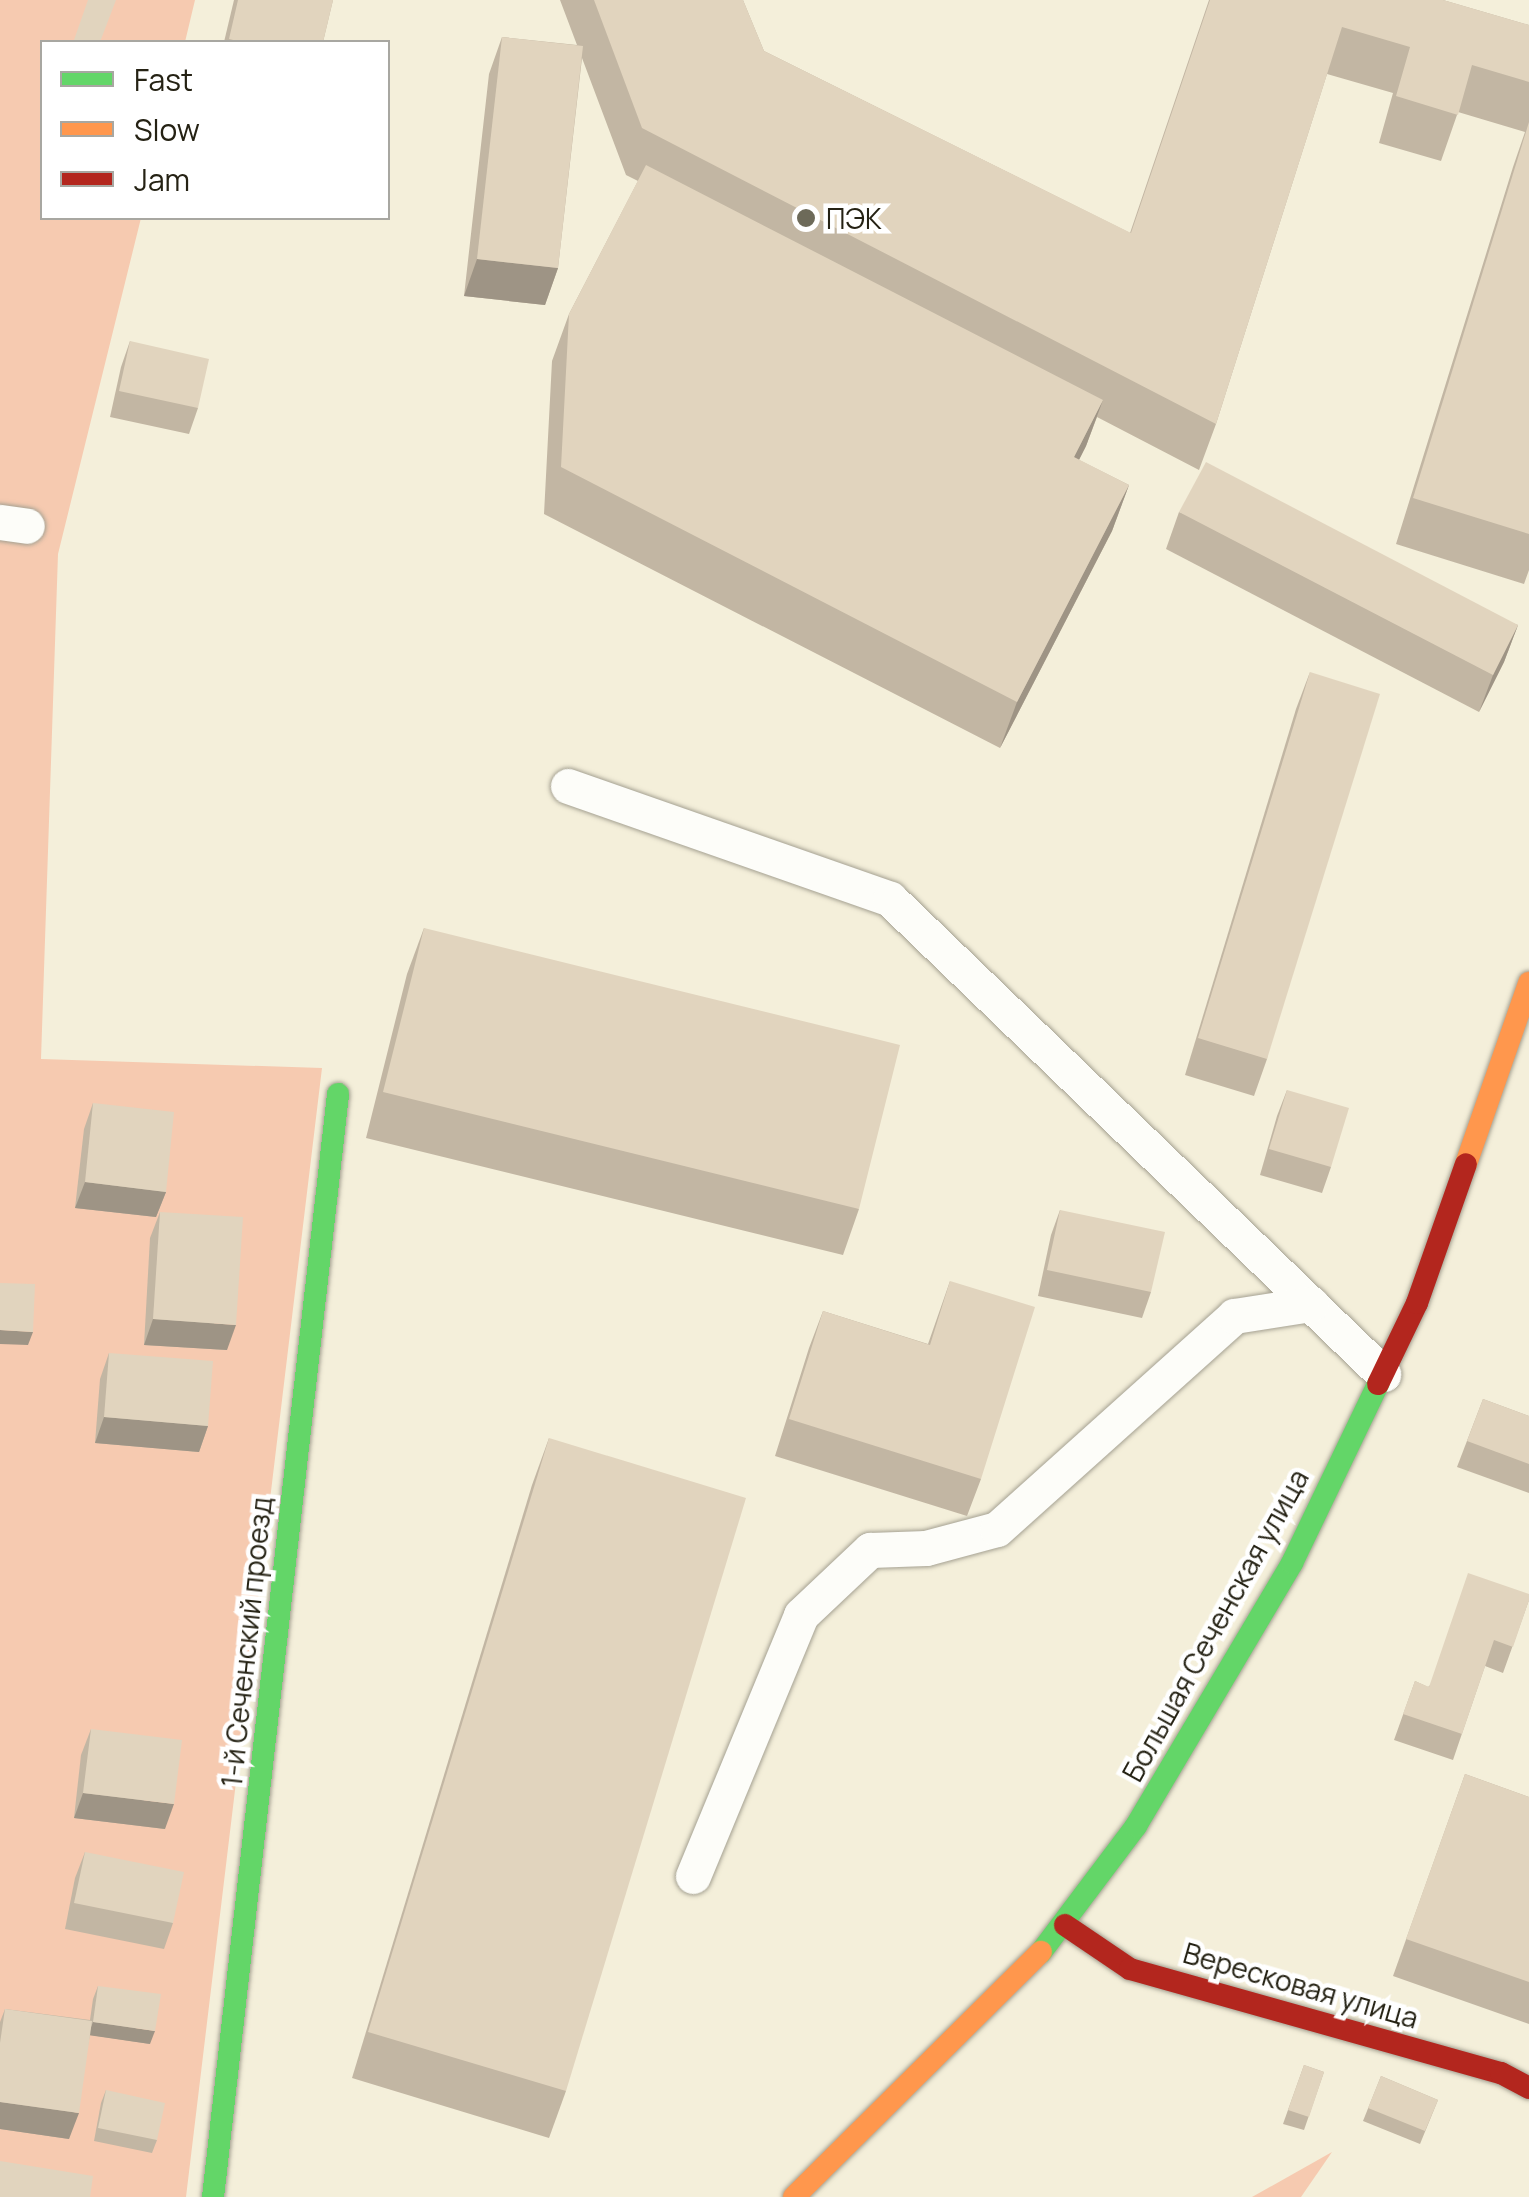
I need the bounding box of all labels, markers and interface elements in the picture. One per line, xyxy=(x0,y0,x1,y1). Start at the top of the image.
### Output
legend xyxy=(40,40,390,220)
text: Fast xyxy=(134,59,193,100)
text: Slow xyxy=(134,109,200,150)
text: Jam xyxy=(134,159,190,200)
place label: ПЭК xyxy=(826,201,882,235)
marker: ПЭК xyxy=(795,207,817,229)
street label: Большая Сеченская улица xyxy=(1115,1463,1315,1787)
street label: 1-й Сеченский проезд xyxy=(214,1495,278,1789)
street label: Вересковая улица xyxy=(1180,1935,1422,2035)

